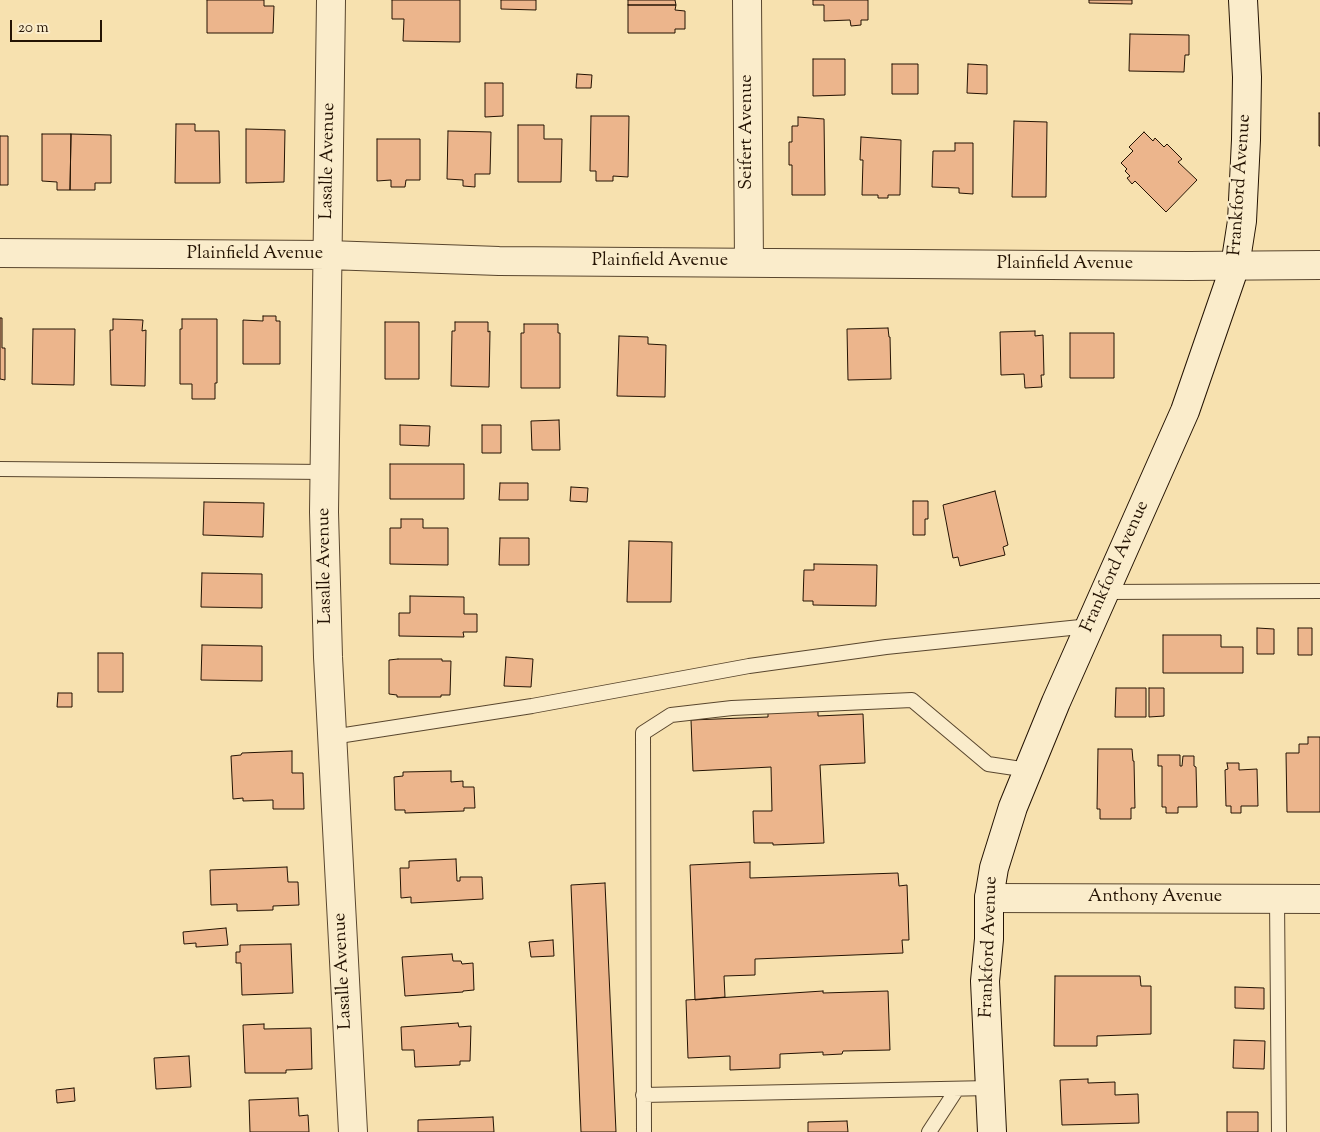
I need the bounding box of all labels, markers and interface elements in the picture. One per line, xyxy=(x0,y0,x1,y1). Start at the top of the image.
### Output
scale bar xyxy=(12,10,105,42)
text: 20 m xyxy=(18,18,49,39)
street label: Seifert Avenue xyxy=(737,74,759,190)
street label: Lasalle Avenue xyxy=(317,102,341,220)
street label: Frankford Avenue xyxy=(1225,114,1257,256)
street label: Plainfield Avenue xyxy=(187,244,323,266)
street label: Plainfield Avenue xyxy=(592,251,728,273)
street label: Plainfield Avenue xyxy=(997,254,1133,276)
street label: Frankford Avenue xyxy=(1077,498,1155,636)
street label: Lasalle Avenue xyxy=(314,507,338,625)
street label: Frankford Avenue xyxy=(977,876,1003,1018)
street label: Anthony Avenue xyxy=(1088,887,1222,909)
street label: Lasalle Avenue xyxy=(330,912,358,1030)

